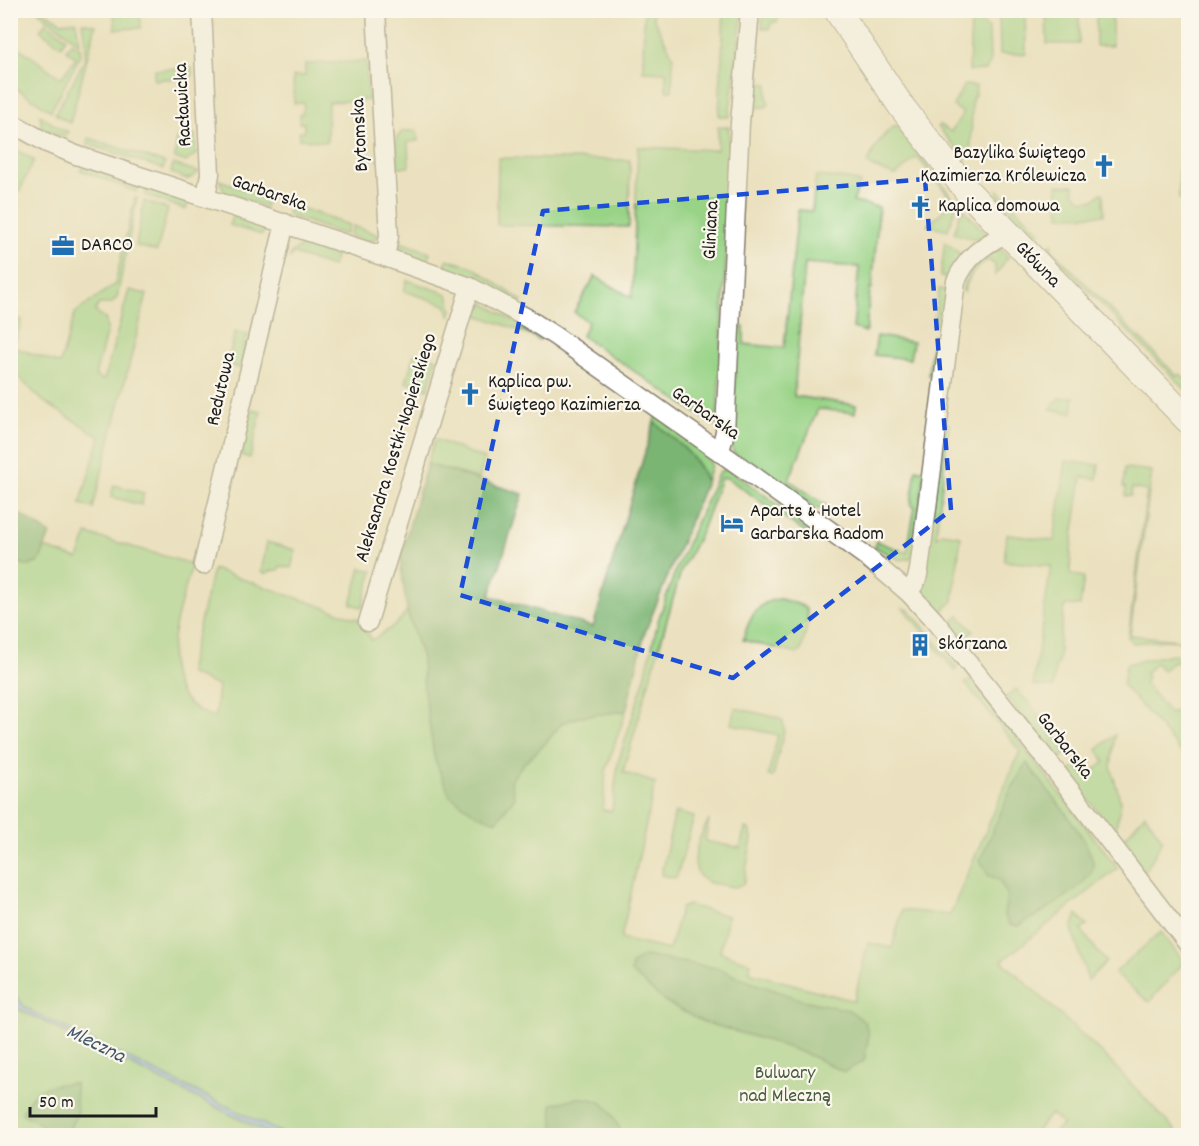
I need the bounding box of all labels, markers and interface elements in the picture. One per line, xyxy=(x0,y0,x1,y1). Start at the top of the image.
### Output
street label: Racławicka xyxy=(168,62,200,148)
street label: Bytomska xyxy=(345,97,377,172)
place label: Bazylika Świętego Kazimierza Królewicza xyxy=(920,140,1087,191)
church icon: Bazylika Świętego Kazimierza Królewicza xyxy=(1091,153,1117,179)
street label: Garbarska xyxy=(227,168,311,220)
place label: Kaplica domowa xyxy=(938,193,1060,221)
church icon: Kaplica domowa xyxy=(907,194,933,220)
street label: Gliniana xyxy=(696,199,728,260)
place label: DARCO xyxy=(81,232,133,260)
office icon: DARCO xyxy=(50,233,76,259)
street label: Główna xyxy=(1008,235,1067,295)
street label: Aleksandra Kostki-Napierskiego xyxy=(349,330,445,566)
street label: Redutowa xyxy=(200,349,244,429)
place label: Kaplica pw. Świętego Kazimierza xyxy=(488,369,641,420)
street label: Garbarska xyxy=(665,380,746,448)
church icon: Kaplica pw. Świętego Kazimierza xyxy=(457,381,483,407)
place label: Aparts & Hotel Garbarska Radom xyxy=(750,498,884,549)
hotel icon: Aparts & Hotel Garbarska Radom xyxy=(719,510,745,536)
place label: Skórzana xyxy=(938,631,1008,659)
building icon: Skórzana xyxy=(907,632,933,658)
street label: Garbarska xyxy=(1029,707,1100,786)
water label: Mleczna xyxy=(60,1018,131,1073)
park label: Bulwary nad Mleczną xyxy=(739,1060,831,1111)
scale bar xyxy=(30,1080,156,1118)
text: 50 m xyxy=(39,1091,74,1116)

